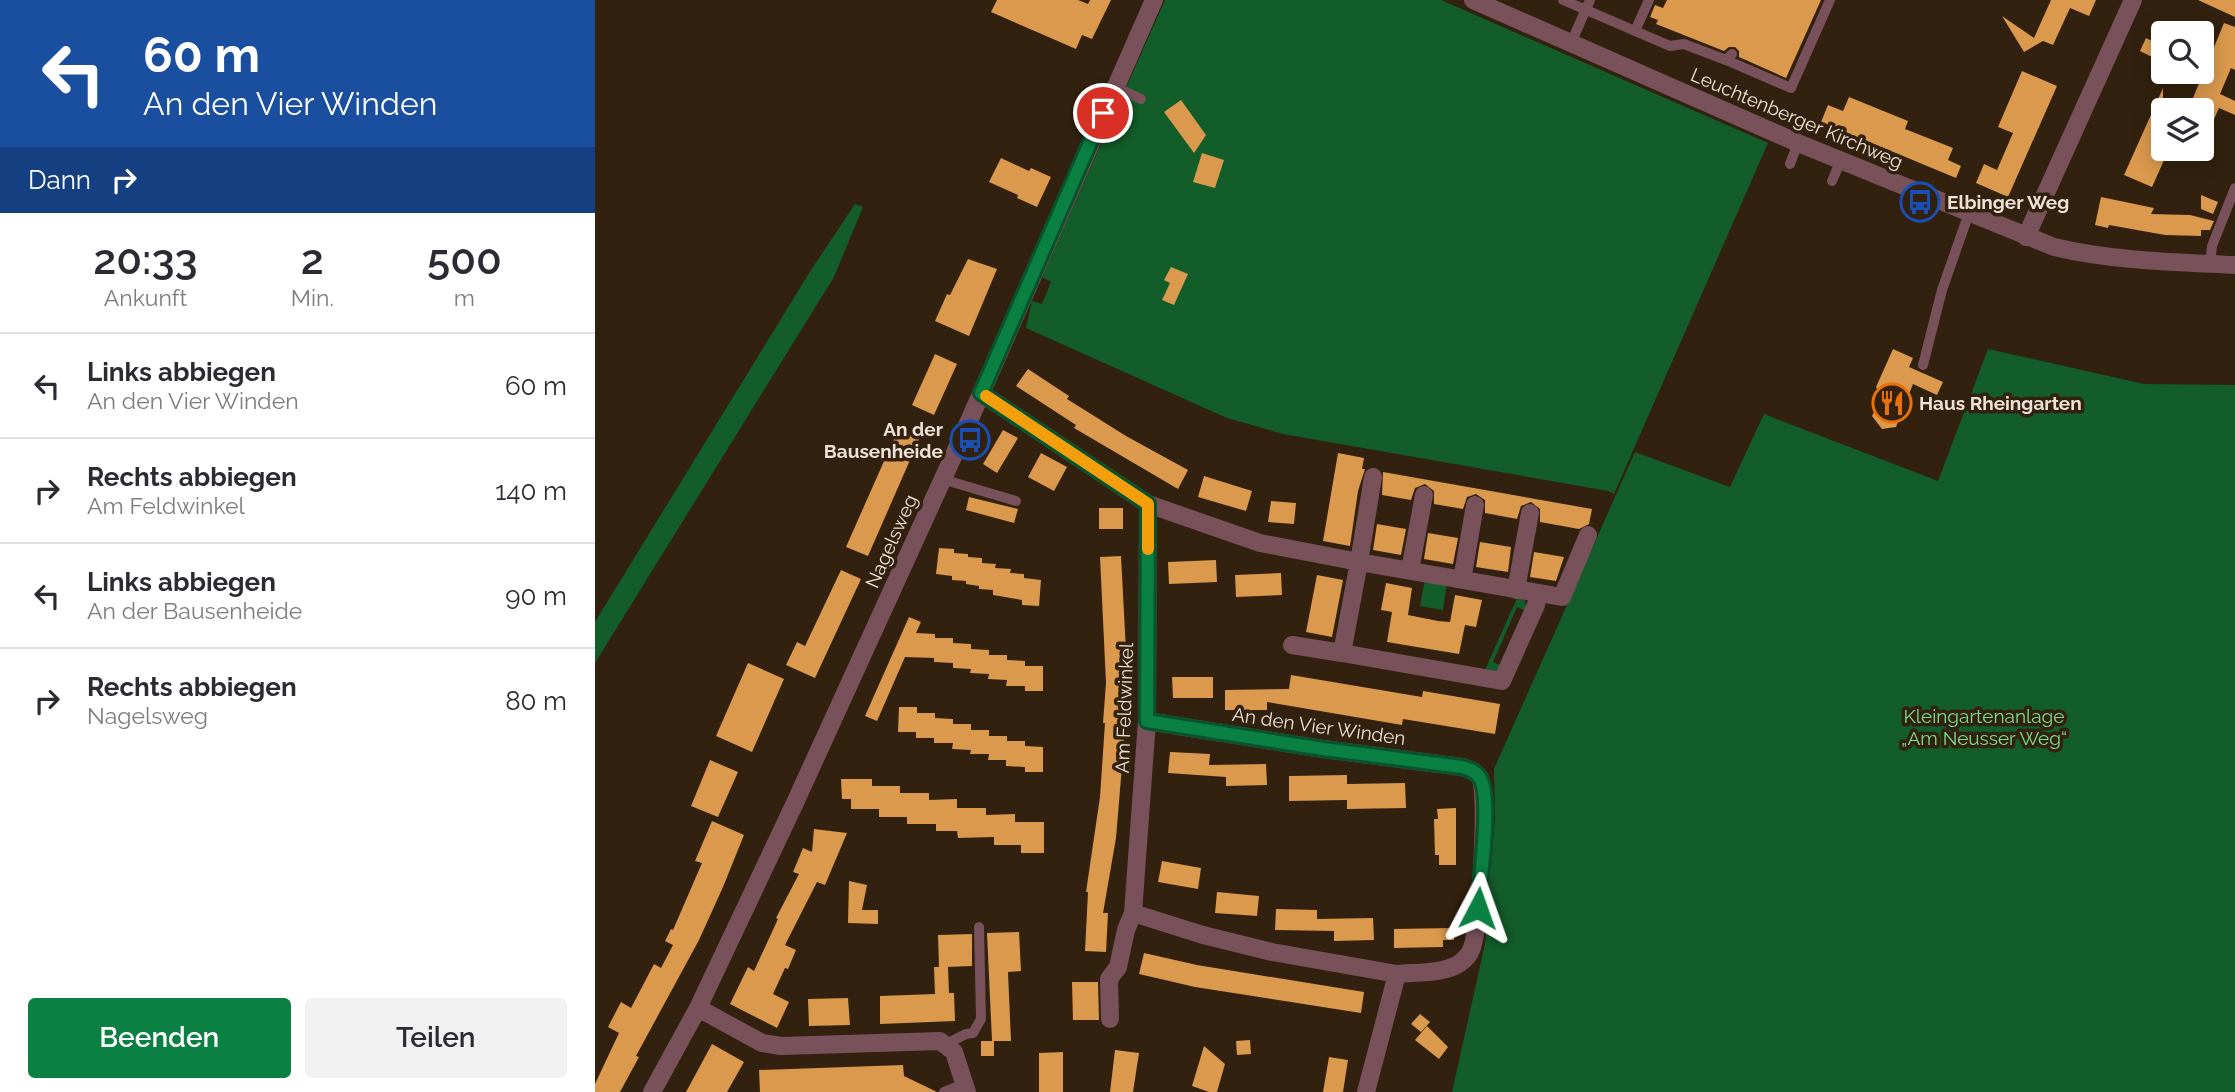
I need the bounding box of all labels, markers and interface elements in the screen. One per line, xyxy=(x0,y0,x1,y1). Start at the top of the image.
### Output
map controls xyxy=(2151,21,2214,161)
button: search xyxy=(2151,21,2214,84)
text: 60 m xyxy=(143,26,260,83)
icon: left xyxy=(28,28,119,119)
street label: Leuchtenberger Kirchweg xyxy=(1688,63,1906,173)
pin xyxy=(1073,83,1133,143)
text: An den Vier Winden xyxy=(143,85,437,122)
icon: arrive xyxy=(1084,94,1122,132)
button: layers xyxy=(2151,98,2214,161)
icon: right xyxy=(105,161,143,199)
text: Dann xyxy=(28,165,91,195)
bus stop icon: Elbinger Weg xyxy=(1899,181,1941,223)
place label: Elbinger Weg xyxy=(1947,191,2069,213)
text: 20:33 xyxy=(93,235,198,284)
text: 2 xyxy=(301,235,324,284)
text: 500 xyxy=(427,235,502,284)
text: Ankunft xyxy=(104,284,187,311)
text: Min. xyxy=(291,284,334,311)
text: m xyxy=(454,284,475,311)
text: Links abbiegen xyxy=(87,357,276,387)
icon: left xyxy=(28,367,66,405)
text: 60 m xyxy=(505,371,567,401)
restaurant icon: Haus Rheingarten xyxy=(1871,382,1913,424)
text: An den Vier Winden xyxy=(87,387,299,414)
place label: Haus Rheingarten xyxy=(1919,392,2082,414)
place label: An der Bausenheide xyxy=(824,418,944,462)
bus stop icon: An der Bausenheide xyxy=(949,419,991,461)
text: Rechts abbiegen xyxy=(87,462,297,492)
icon: right xyxy=(28,472,66,510)
text: 140 m xyxy=(495,476,567,506)
street label: Nagelsweg xyxy=(861,491,921,591)
text: Am Feldwinkel xyxy=(87,492,245,519)
text: Links abbiegen xyxy=(87,567,276,597)
icon: left xyxy=(28,577,66,615)
text: 90 m xyxy=(505,581,567,611)
text: An der Bausenheide xyxy=(87,597,302,624)
street label: Am Feldwinkel xyxy=(1111,642,1137,774)
text: Rechts abbiegen xyxy=(87,672,297,702)
icon: right xyxy=(28,682,66,720)
text: 80 m xyxy=(505,686,567,716)
text: Nagelsweg xyxy=(87,702,208,729)
street label: An den Vier Winden xyxy=(1231,703,1407,749)
park label: Kleingartenanlage „Am Neusser Weg“ xyxy=(1901,705,2067,749)
position arrow xyxy=(1441,871,1515,945)
button: Beenden xyxy=(28,998,291,1078)
button: Teilen xyxy=(305,998,567,1078)

